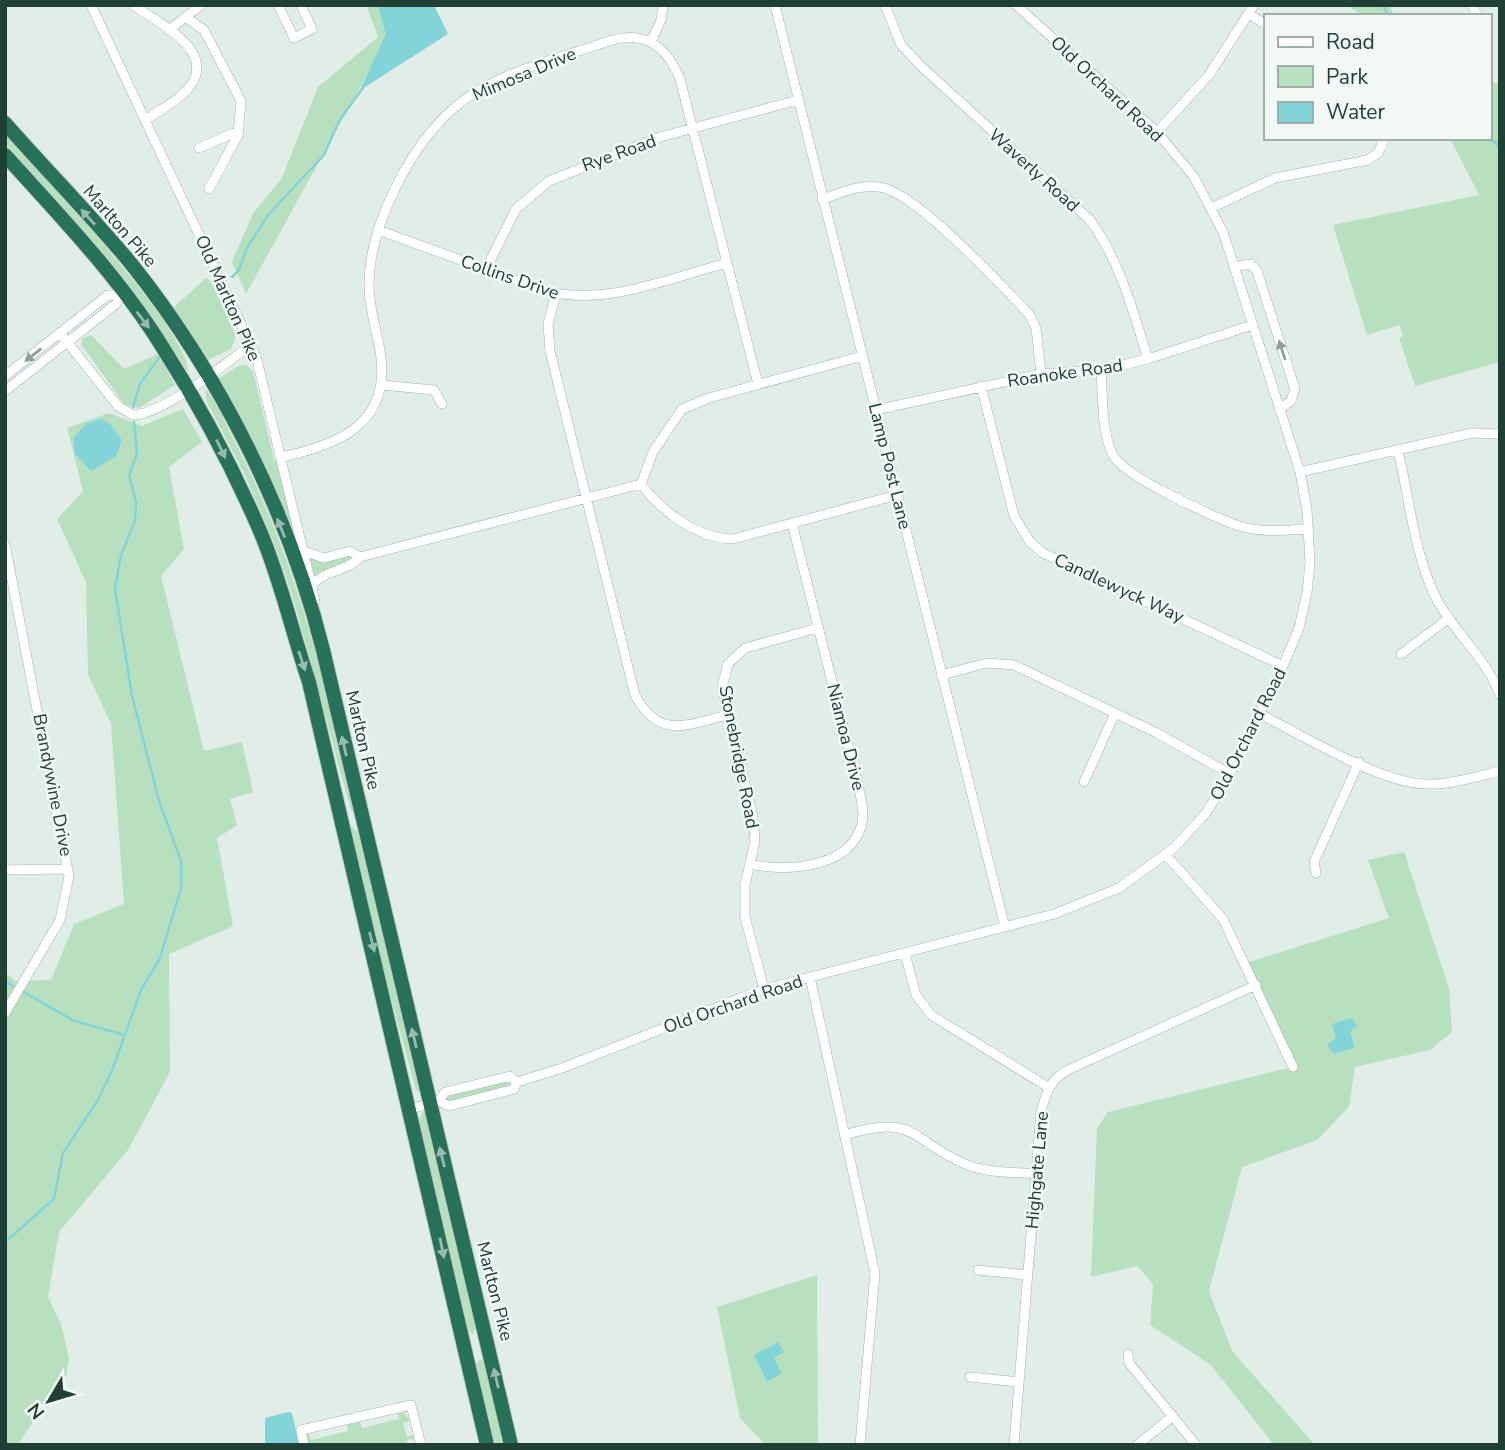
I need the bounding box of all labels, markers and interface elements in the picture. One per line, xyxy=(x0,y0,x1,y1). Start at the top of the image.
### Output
legend xyxy=(1264,14,1491,140)
text: Road xyxy=(1326,28,1375,56)
street label: Old Orchard Road xyxy=(1046,31,1168,147)
street label: Mimosa Drive xyxy=(468,41,580,107)
text: Park xyxy=(1326,63,1368,91)
text: Water xyxy=(1326,98,1385,126)
street label: Waverly Road xyxy=(984,123,1084,217)
street label: Rye Road xyxy=(579,129,659,177)
street label: Marlton Pike xyxy=(78,180,162,272)
one-way arrow xyxy=(81,208,96,225)
street label: Old Marlton Pike xyxy=(189,231,267,365)
street label: Collins Drive xyxy=(458,249,562,305)
one-way arrow xyxy=(136,311,150,329)
one-way arrow xyxy=(1276,339,1287,360)
one-way arrow xyxy=(24,347,42,362)
street label: Roanoke Road xyxy=(1006,353,1124,393)
street label: Lamp Post Lane xyxy=(863,400,917,532)
one-way arrow xyxy=(216,439,227,459)
one-way arrow xyxy=(276,517,287,538)
street label: Candlewyck Way xyxy=(1050,547,1189,629)
one-way arrow xyxy=(297,651,308,672)
street label: Old Orchard Road xyxy=(1204,664,1292,804)
street label: Niamoa Drive xyxy=(821,681,871,793)
street label: Stonebridge Road xyxy=(713,683,765,831)
street label: Marlton Pike xyxy=(340,688,386,792)
street label: Brandywine Drive xyxy=(27,712,79,858)
one-way arrow xyxy=(339,735,350,757)
one-way arrow xyxy=(367,931,378,953)
street label: Old Orchard Road xyxy=(660,969,806,1039)
one-way arrow xyxy=(408,1027,419,1049)
street label: Highgate Lane xyxy=(1020,1110,1054,1230)
one-way arrow xyxy=(437,1146,448,1168)
one-way arrow xyxy=(436,1237,447,1259)
street label: Marlton Pike xyxy=(471,1239,519,1343)
north arrow xyxy=(14,1366,84,1436)
one-way arrow xyxy=(491,1367,502,1389)
text: N xyxy=(22,1397,51,1424)

